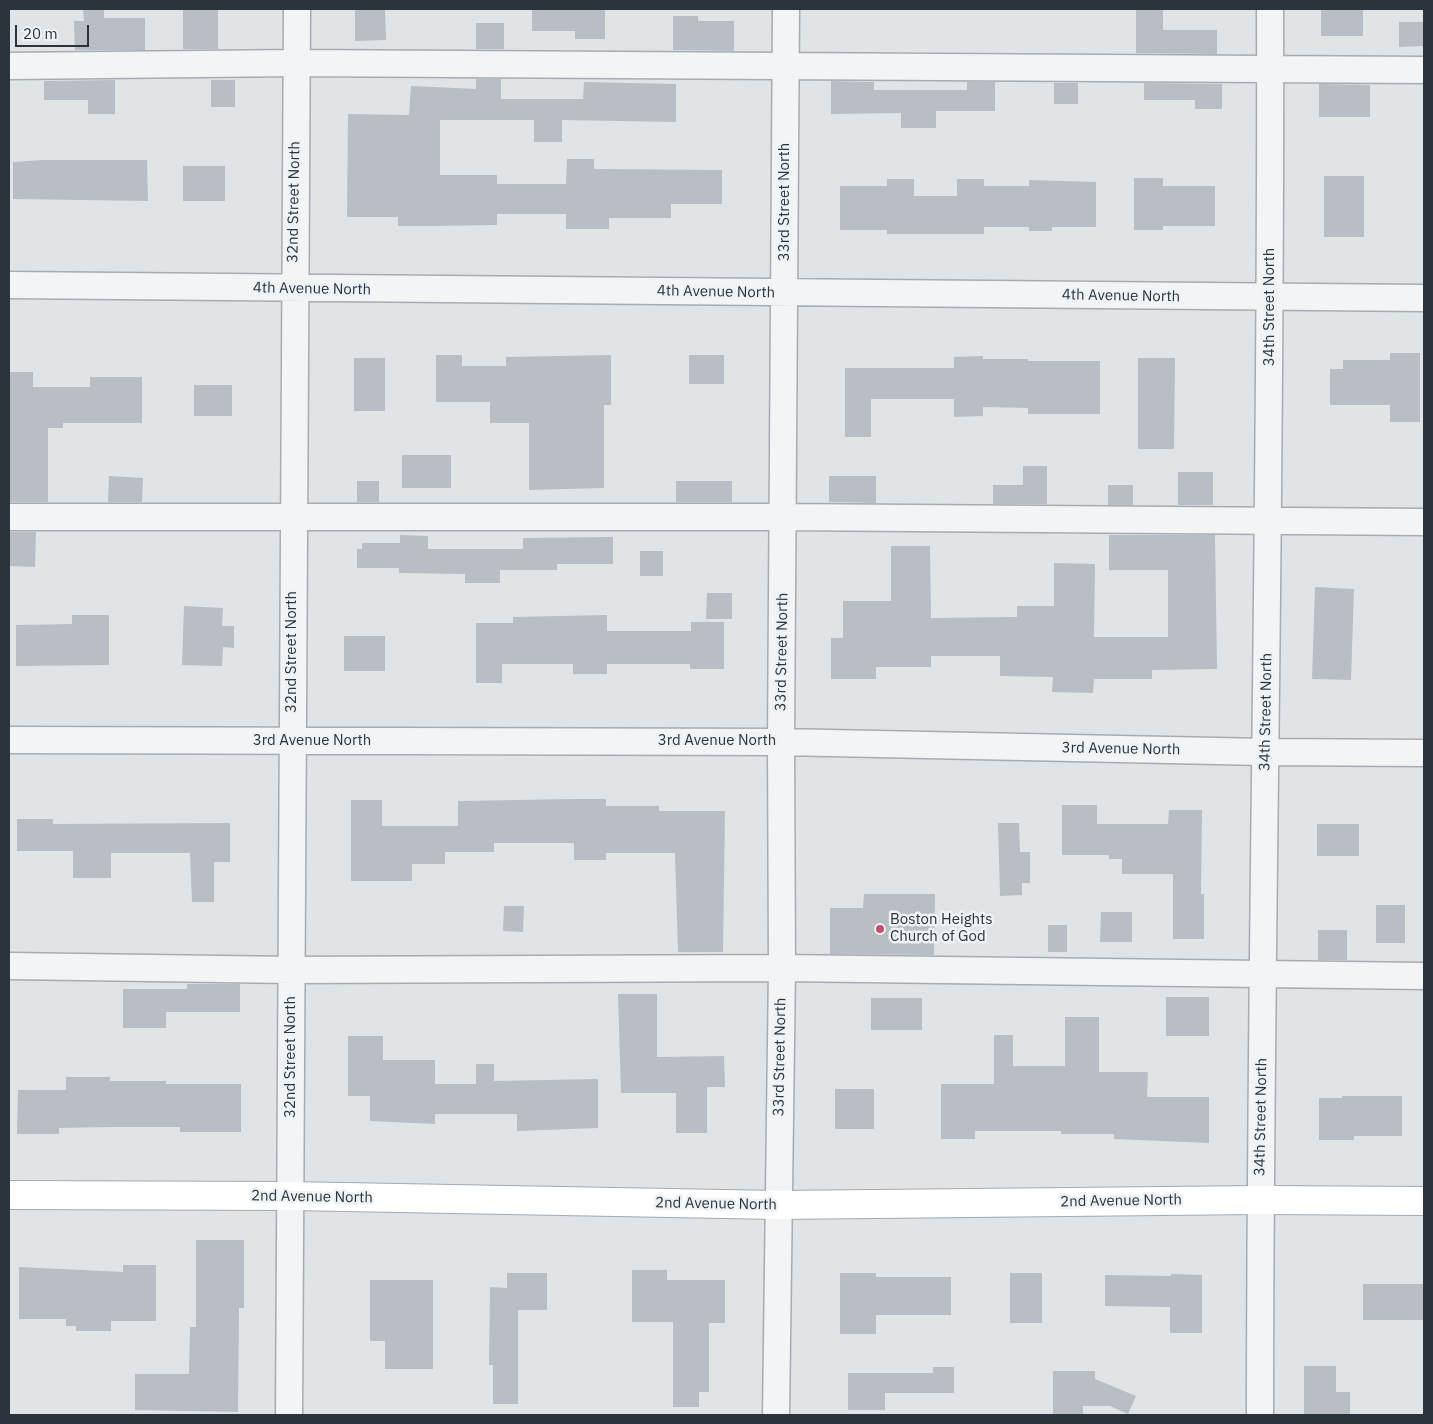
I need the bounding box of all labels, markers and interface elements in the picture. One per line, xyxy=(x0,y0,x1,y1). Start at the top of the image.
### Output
scale bar xyxy=(18,15,91,47)
text: 20 m xyxy=(23,24,58,43)
street label: 32nd Street North xyxy=(284,141,304,263)
street label: 33rd Street North xyxy=(776,143,794,261)
street label: 34th Street North xyxy=(1261,248,1279,366)
street label: 4th Avenue North xyxy=(253,279,371,299)
street label: 4th Avenue North xyxy=(657,282,775,302)
street label: 4th Avenue North xyxy=(1062,286,1180,306)
street label: 32nd Street North xyxy=(283,591,301,713)
street label: 33rd Street North xyxy=(772,593,792,711)
street label: 34th Street North xyxy=(1256,653,1276,771)
street label: 3rd Avenue North xyxy=(253,732,371,750)
street label: 3rd Avenue North xyxy=(658,732,776,750)
street label: 3rd Avenue North xyxy=(1062,739,1180,759)
place label: Boston Heights Church of God xyxy=(890,911,993,946)
marker: Boston Heights Church of God xyxy=(874,923,886,935)
street label: 32nd Street North xyxy=(282,996,300,1118)
street label: 33rd Street North xyxy=(770,998,790,1116)
street label: 34th Street North xyxy=(1251,1058,1271,1176)
street label: 2nd Avenue North xyxy=(251,1187,373,1207)
street label: 2nd Avenue North xyxy=(1060,1191,1182,1211)
street label: 2nd Avenue North xyxy=(655,1194,777,1214)

